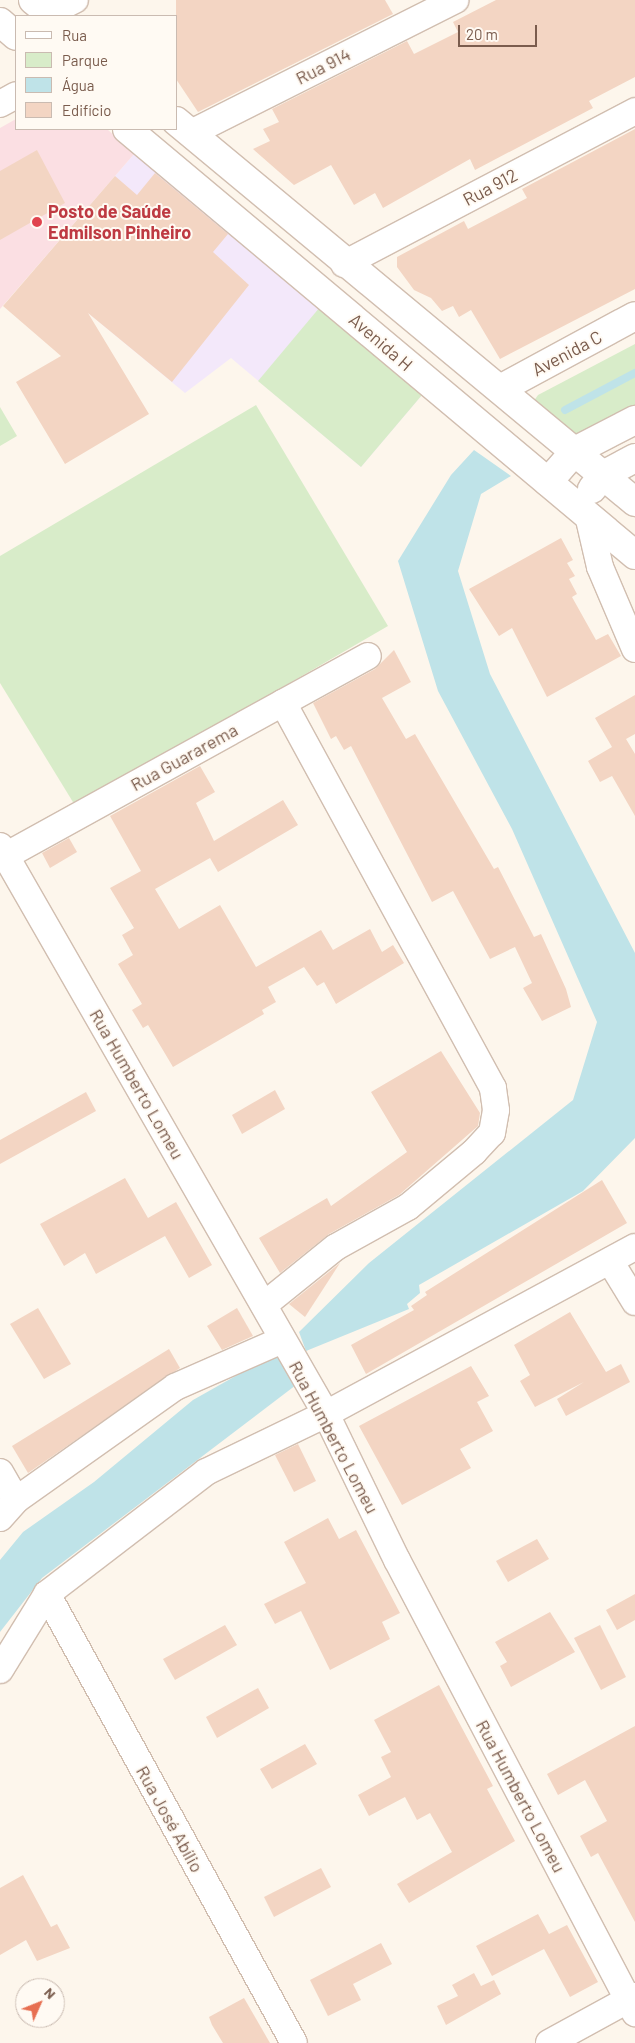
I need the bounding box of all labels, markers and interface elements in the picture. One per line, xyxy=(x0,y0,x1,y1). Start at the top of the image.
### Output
legend xyxy=(15,15,178,130)
scale bar xyxy=(460,15,539,47)
text: 20 m xyxy=(466,25,498,43)
text: Rua xyxy=(62,26,87,44)
street label: Rua 914 xyxy=(292,43,354,89)
text: Parque xyxy=(62,51,108,69)
text: Água xyxy=(62,76,95,94)
text: Edifício xyxy=(62,101,111,119)
street label: Rua 912 xyxy=(459,164,521,210)
place label: Posto de Saúde Edmilson Pinheiro xyxy=(48,201,191,243)
marker: Posto de Saúde Edmilson Pinheiro xyxy=(30,215,44,229)
street label: Avenida H xyxy=(345,309,417,375)
street label: Avenida C xyxy=(528,326,606,380)
street label: Rua Guararema xyxy=(127,719,241,795)
street label: Rua Humberto Lomeu xyxy=(85,1005,189,1163)
street label: Rua Humberto Lomeu xyxy=(285,1357,383,1517)
street label: Rua Humberto Lomeu xyxy=(472,1716,570,1876)
street label: Rua José Abílio xyxy=(132,1762,208,1876)
north arrow xyxy=(15,1978,65,2028)
text: N xyxy=(41,1984,60,2002)

